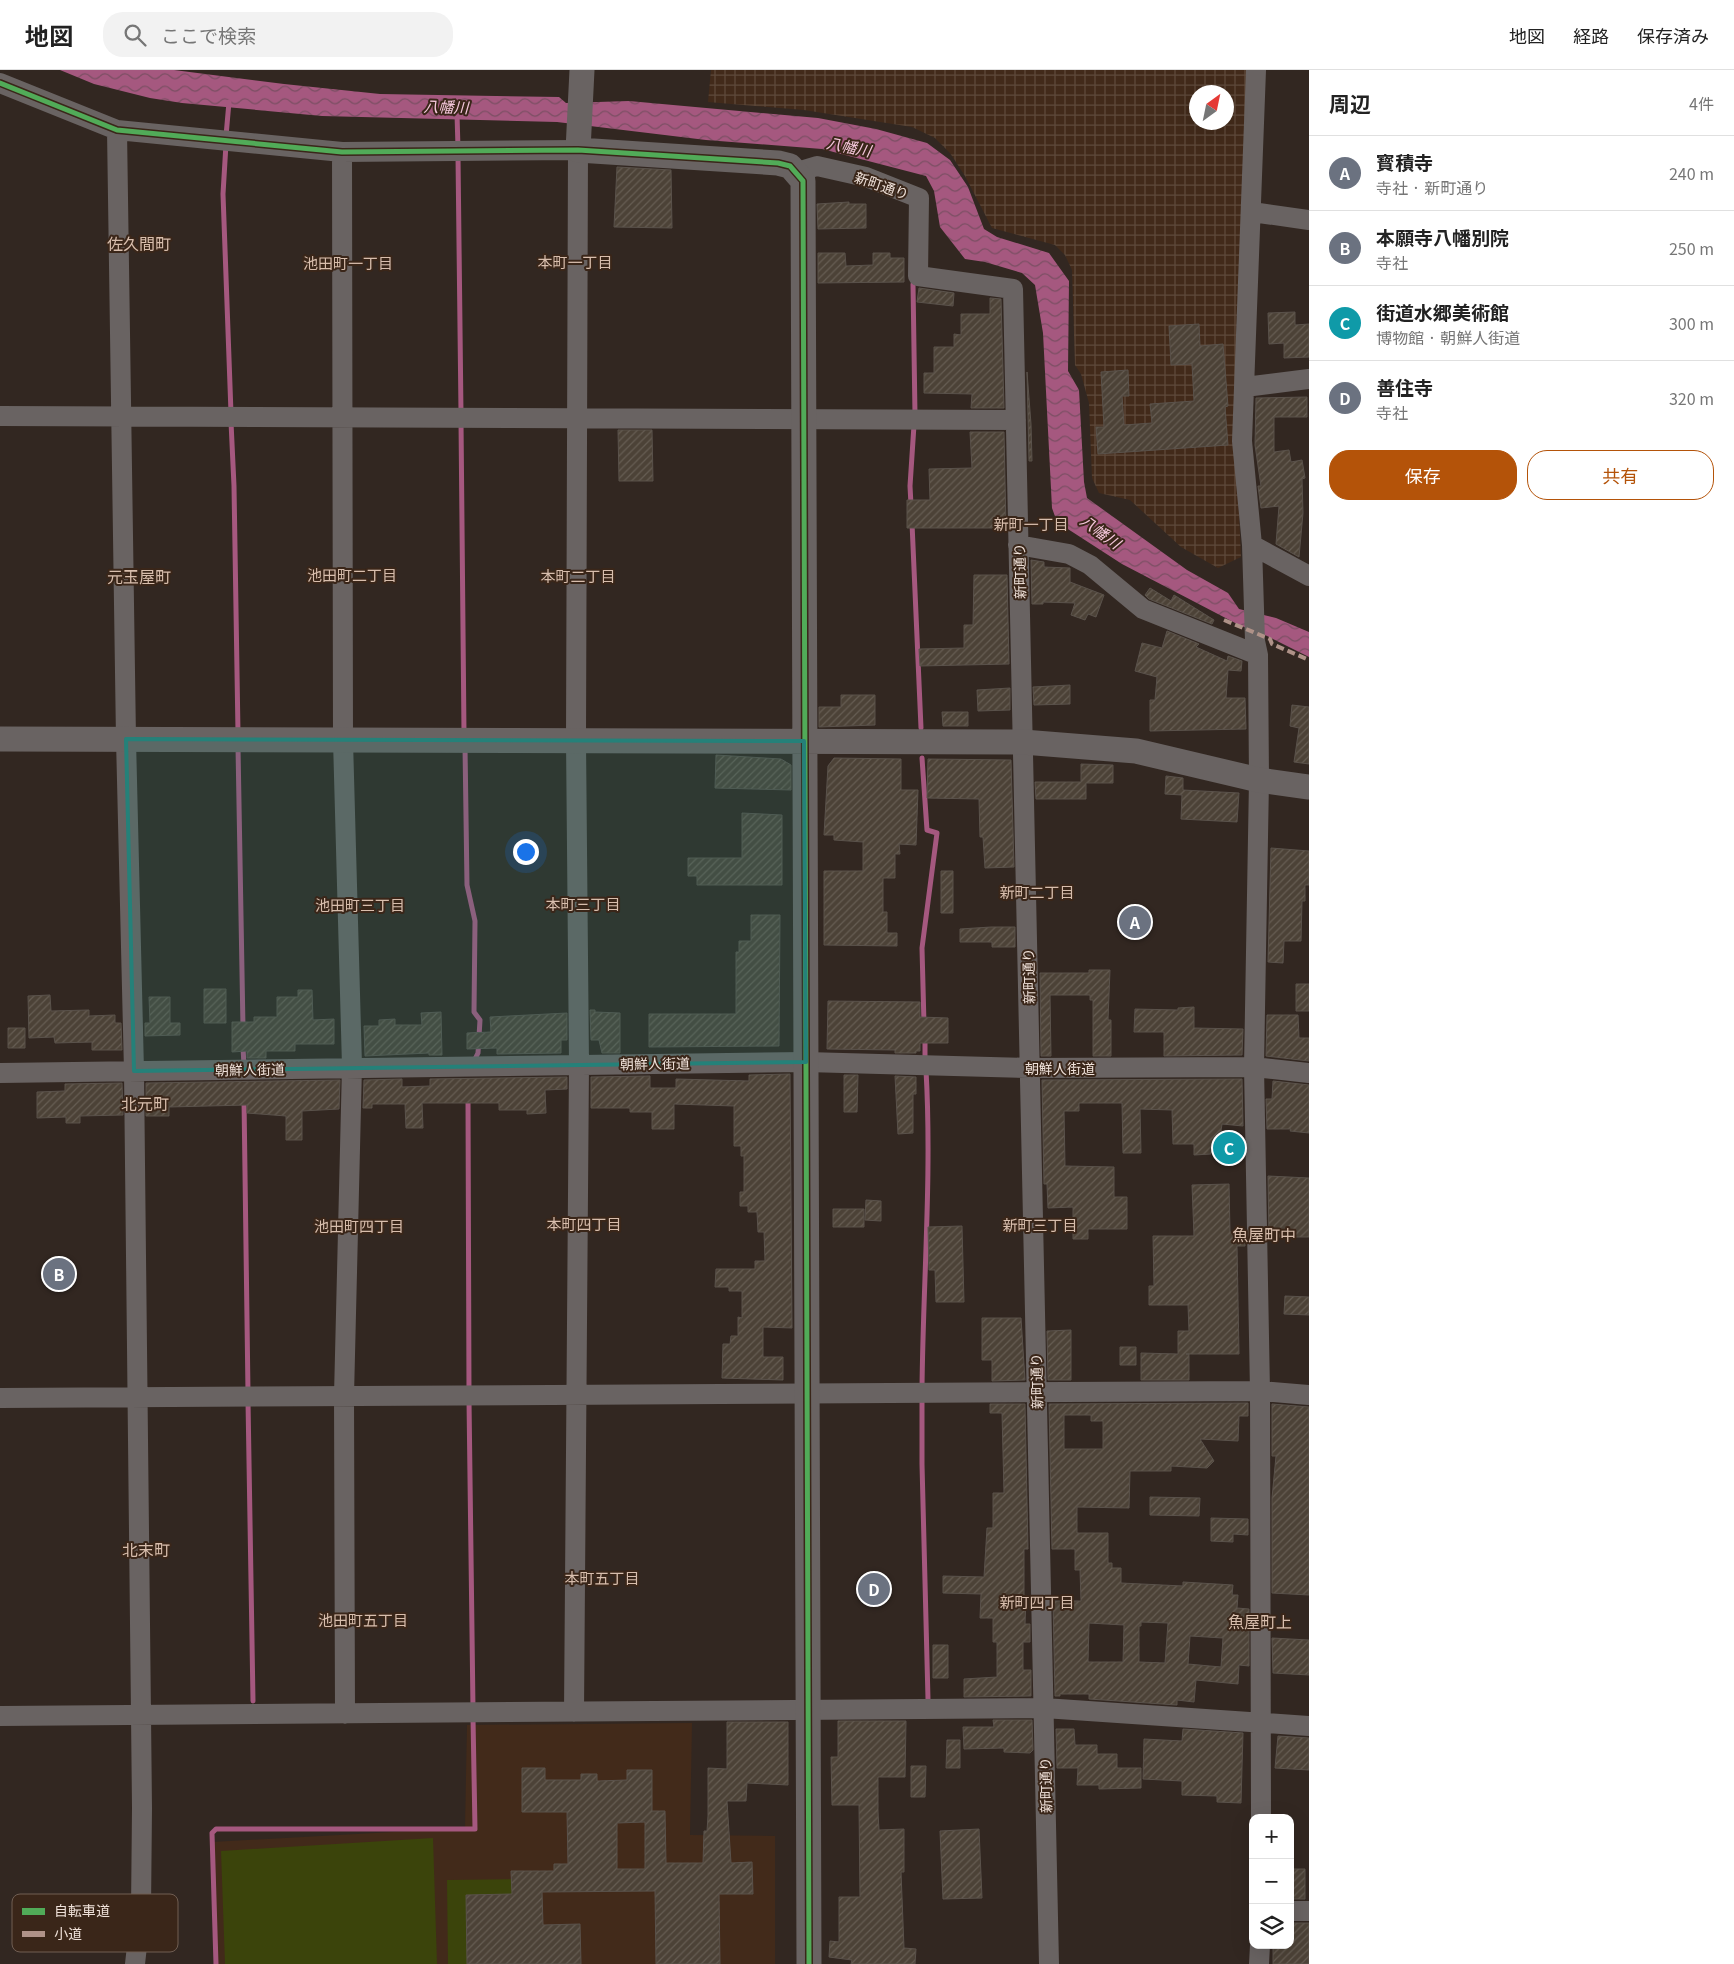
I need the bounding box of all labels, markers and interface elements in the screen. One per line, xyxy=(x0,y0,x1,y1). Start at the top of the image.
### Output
search box xyxy=(103,12,453,57)
text: 地図 xyxy=(25,17,73,52)
icon: search xyxy=(121,21,149,49)
text: ここで検索 xyxy=(161,21,256,48)
text: 地図 xyxy=(1509,22,1545,48)
text: 経路 xyxy=(1573,22,1609,48)
text: 保存済み xyxy=(1637,22,1709,48)
north arrow xyxy=(1189,85,1234,130)
text: 周辺 xyxy=(1329,88,1371,118)
text: 4件 xyxy=(1689,91,1714,115)
water label: 八幡川 xyxy=(423,95,471,117)
water label: 八幡川 xyxy=(825,131,875,161)
text: 寳積寺 xyxy=(1376,148,1433,175)
text: A xyxy=(1340,161,1350,185)
text: 240 m xyxy=(1669,161,1714,185)
street label: 新町通り xyxy=(852,166,912,204)
text: 寺社 · 新町通り xyxy=(1376,175,1488,199)
text: 本願寺八幡別院 xyxy=(1376,223,1509,250)
district label: 佐久間町 xyxy=(107,231,171,255)
text: B xyxy=(1340,236,1350,260)
text: 250 m xyxy=(1669,236,1714,260)
text: 寺社 xyxy=(1376,250,1408,274)
district label: 本町一丁目 xyxy=(537,251,613,272)
district label: 池田町一丁目 xyxy=(303,252,393,273)
text: 街道水郷美術館 xyxy=(1376,298,1509,325)
text: C xyxy=(1340,311,1350,335)
text: 300 m xyxy=(1669,311,1714,335)
text: 博物館 · 朝鮮人街道 xyxy=(1376,325,1520,349)
text: 善住寺 xyxy=(1376,373,1433,400)
text: D xyxy=(1339,386,1351,410)
text: 320 m xyxy=(1669,386,1714,410)
text: 寺社 xyxy=(1376,400,1408,424)
button: 保存 xyxy=(1329,450,1517,500)
button: 共有 xyxy=(1527,450,1714,500)
water label: 八幡川 xyxy=(1077,509,1127,554)
district label: 新町一丁目 xyxy=(993,513,1069,534)
street label: 新町通り xyxy=(1009,543,1029,599)
district label: 元玉屋町 xyxy=(107,564,171,588)
district label: 池田町二丁目 xyxy=(307,564,397,585)
district label: 本町二丁目 xyxy=(540,565,616,586)
your location xyxy=(513,839,539,865)
district label: 新町二丁目 xyxy=(999,881,1075,902)
district label: 本町三丁目 xyxy=(545,893,621,914)
district label: 池田町三丁目 xyxy=(315,894,405,915)
pin: A xyxy=(1119,903,1151,941)
street label: 新町通り xyxy=(1018,948,1038,1004)
street label: 朝鮮人街道 xyxy=(620,1052,690,1074)
street label: 朝鮮人街道 xyxy=(215,1058,285,1080)
street label: 朝鮮人街道 xyxy=(1025,1058,1095,1078)
district label: 北元町 xyxy=(121,1091,169,1115)
pin: C xyxy=(1213,1129,1245,1167)
district label: 本町四丁目 xyxy=(546,1213,622,1234)
district label: 新町三丁目 xyxy=(1002,1214,1078,1235)
district label: 池田町四丁目 xyxy=(314,1215,404,1236)
district label: 魚屋町中 xyxy=(1232,1222,1296,1246)
pin: B xyxy=(43,1255,75,1293)
street label: 新町通り xyxy=(1026,1353,1046,1409)
district label: 北末町 xyxy=(122,1537,170,1561)
district label: 本町五丁目 xyxy=(564,1567,640,1588)
pin: D xyxy=(858,1570,890,1608)
district label: 新町四丁目 xyxy=(999,1591,1075,1612)
district label: 池田町五丁目 xyxy=(318,1609,408,1630)
district label: 魚屋町上 xyxy=(1228,1609,1292,1633)
street label: 新町通り xyxy=(1035,1757,1055,1813)
map controls xyxy=(1249,1814,1294,1949)
button: + xyxy=(1249,1814,1294,1859)
button: − xyxy=(1249,1859,1294,1904)
legend xyxy=(12,1894,178,1952)
text: 自転車道 xyxy=(54,1900,110,1920)
button: layers xyxy=(1249,1904,1294,1949)
text: 小道 xyxy=(54,1923,82,1943)

